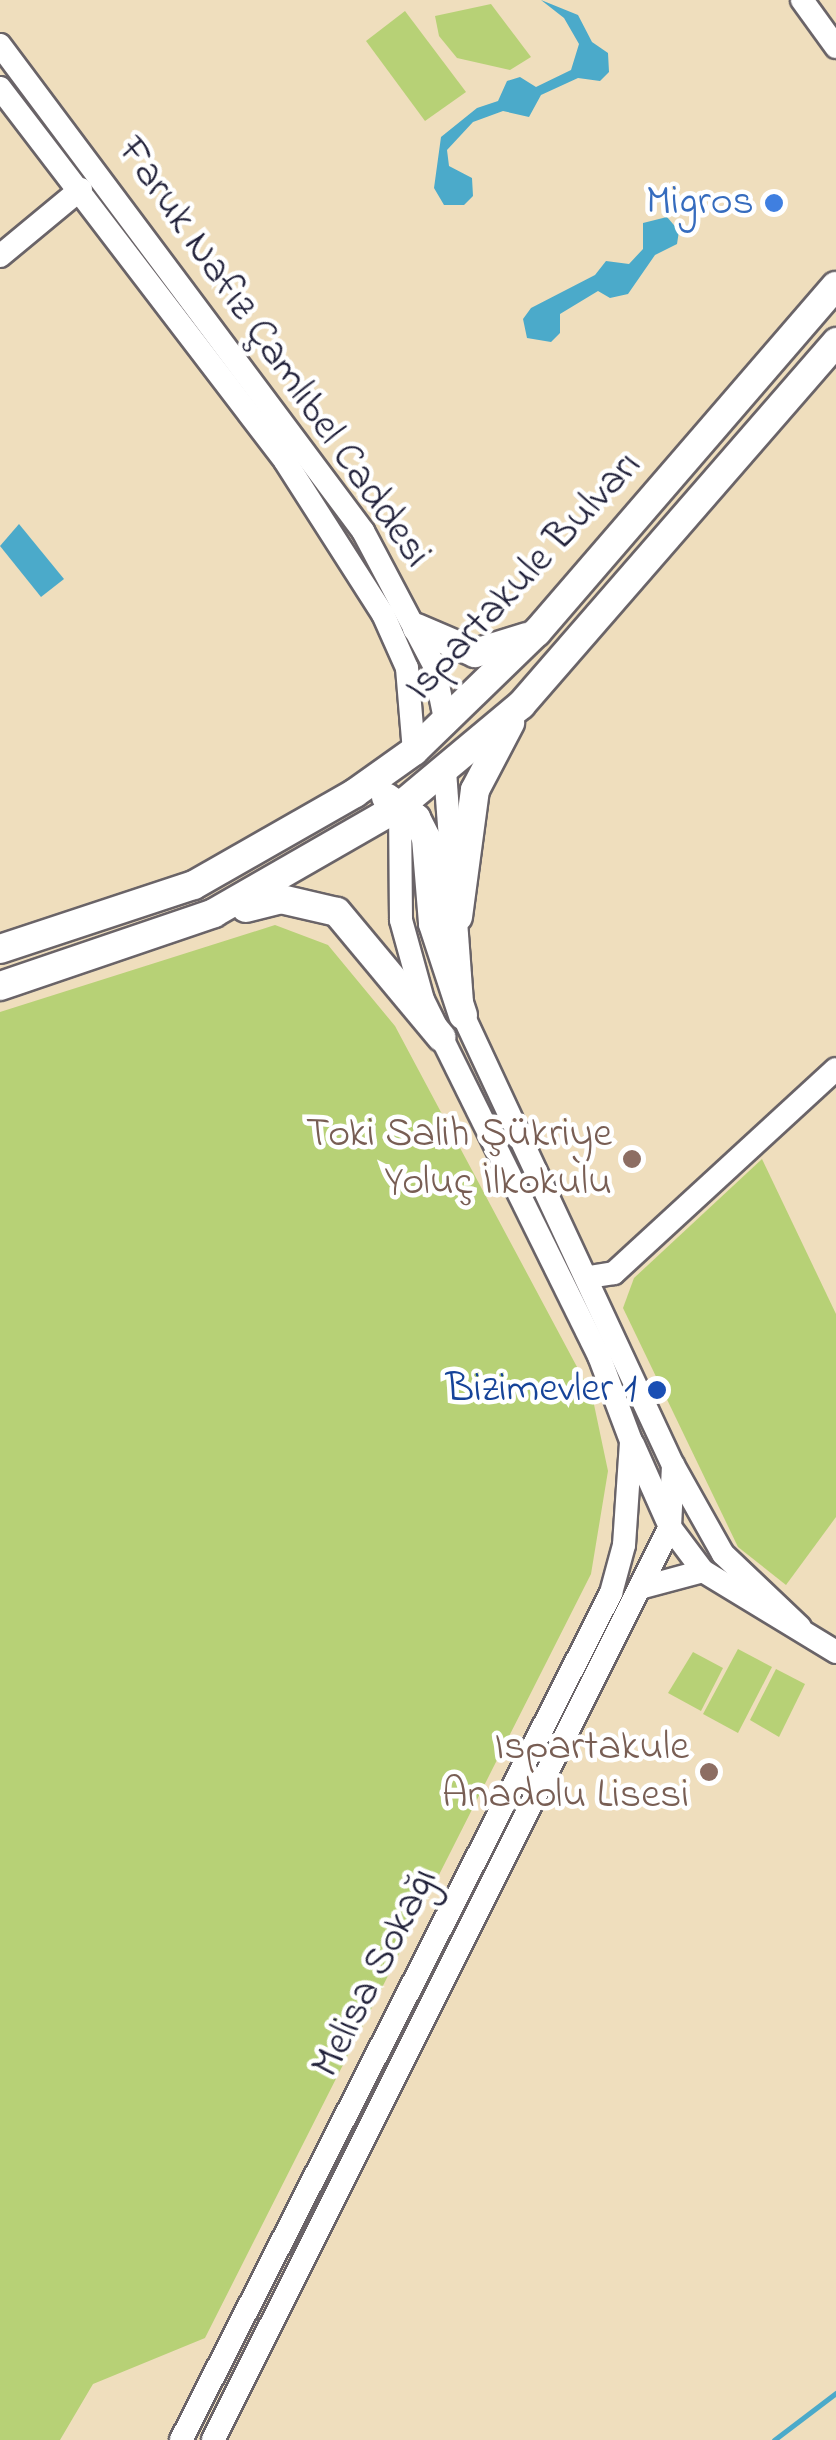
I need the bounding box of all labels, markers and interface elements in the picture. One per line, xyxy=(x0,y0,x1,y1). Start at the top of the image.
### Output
street label: Faruk Nafız Çamlıbel Caddesi xyxy=(105,128,441,578)
place label: Migros xyxy=(646,178,754,228)
marker: Migros xyxy=(763,192,785,214)
street label: Ispartakule Bulvarı xyxy=(395,441,653,713)
place label: Toki Salih Şükriye Yoluç İlkokulu xyxy=(306,1110,612,1208)
marker: Toki Salih Şükriye Yoluç İlkokulu xyxy=(621,1148,643,1170)
place label: Bizimevler 1 xyxy=(446,1365,637,1415)
marker: Bizimevler 1 xyxy=(646,1379,668,1401)
place label: Ispartakule Anadolu Lisesi xyxy=(442,1723,689,1822)
marker: Ispartakule Anadolu Lisesi xyxy=(698,1761,720,1783)
street label: Melisa Sokağı xyxy=(302,1860,450,2086)

